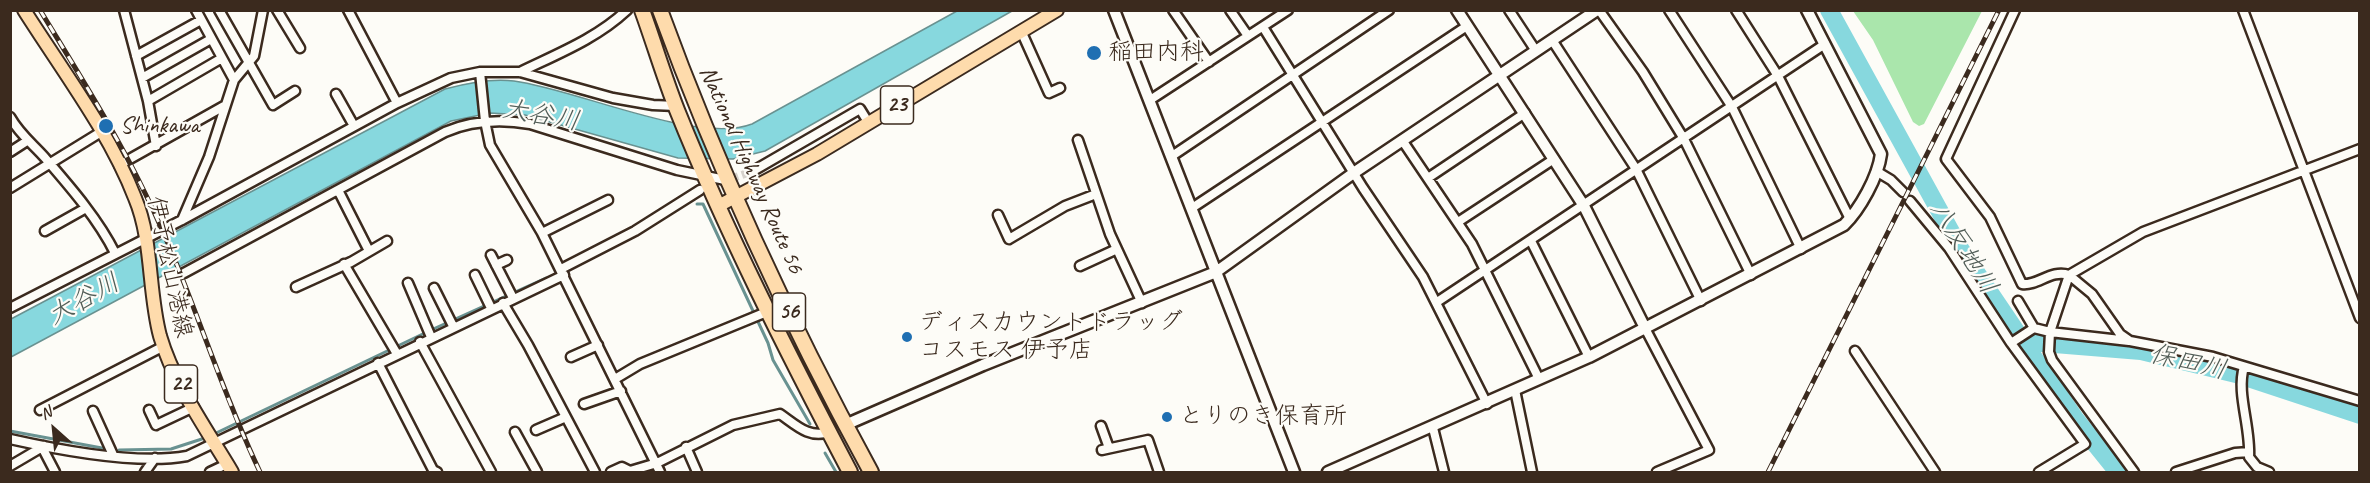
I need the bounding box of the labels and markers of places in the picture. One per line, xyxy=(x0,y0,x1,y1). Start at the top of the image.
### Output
place label: 稲田内科 xyxy=(1108,39,1204,67)
marker: 稲田内科 xyxy=(1085,44,1103,62)
place label: Shinkawa xyxy=(120,112,199,140)
marker: Shinkawa xyxy=(97,117,115,135)
place label: ディスカウントドラッグ コスモス 伊予店 xyxy=(919,309,1183,365)
marker: ディスカウントドラッグ コスモス 伊予店 xyxy=(900,330,914,344)
place label: とりのき保育所 xyxy=(1179,403,1347,431)
marker: とりのき保育所 xyxy=(1160,410,1174,424)

